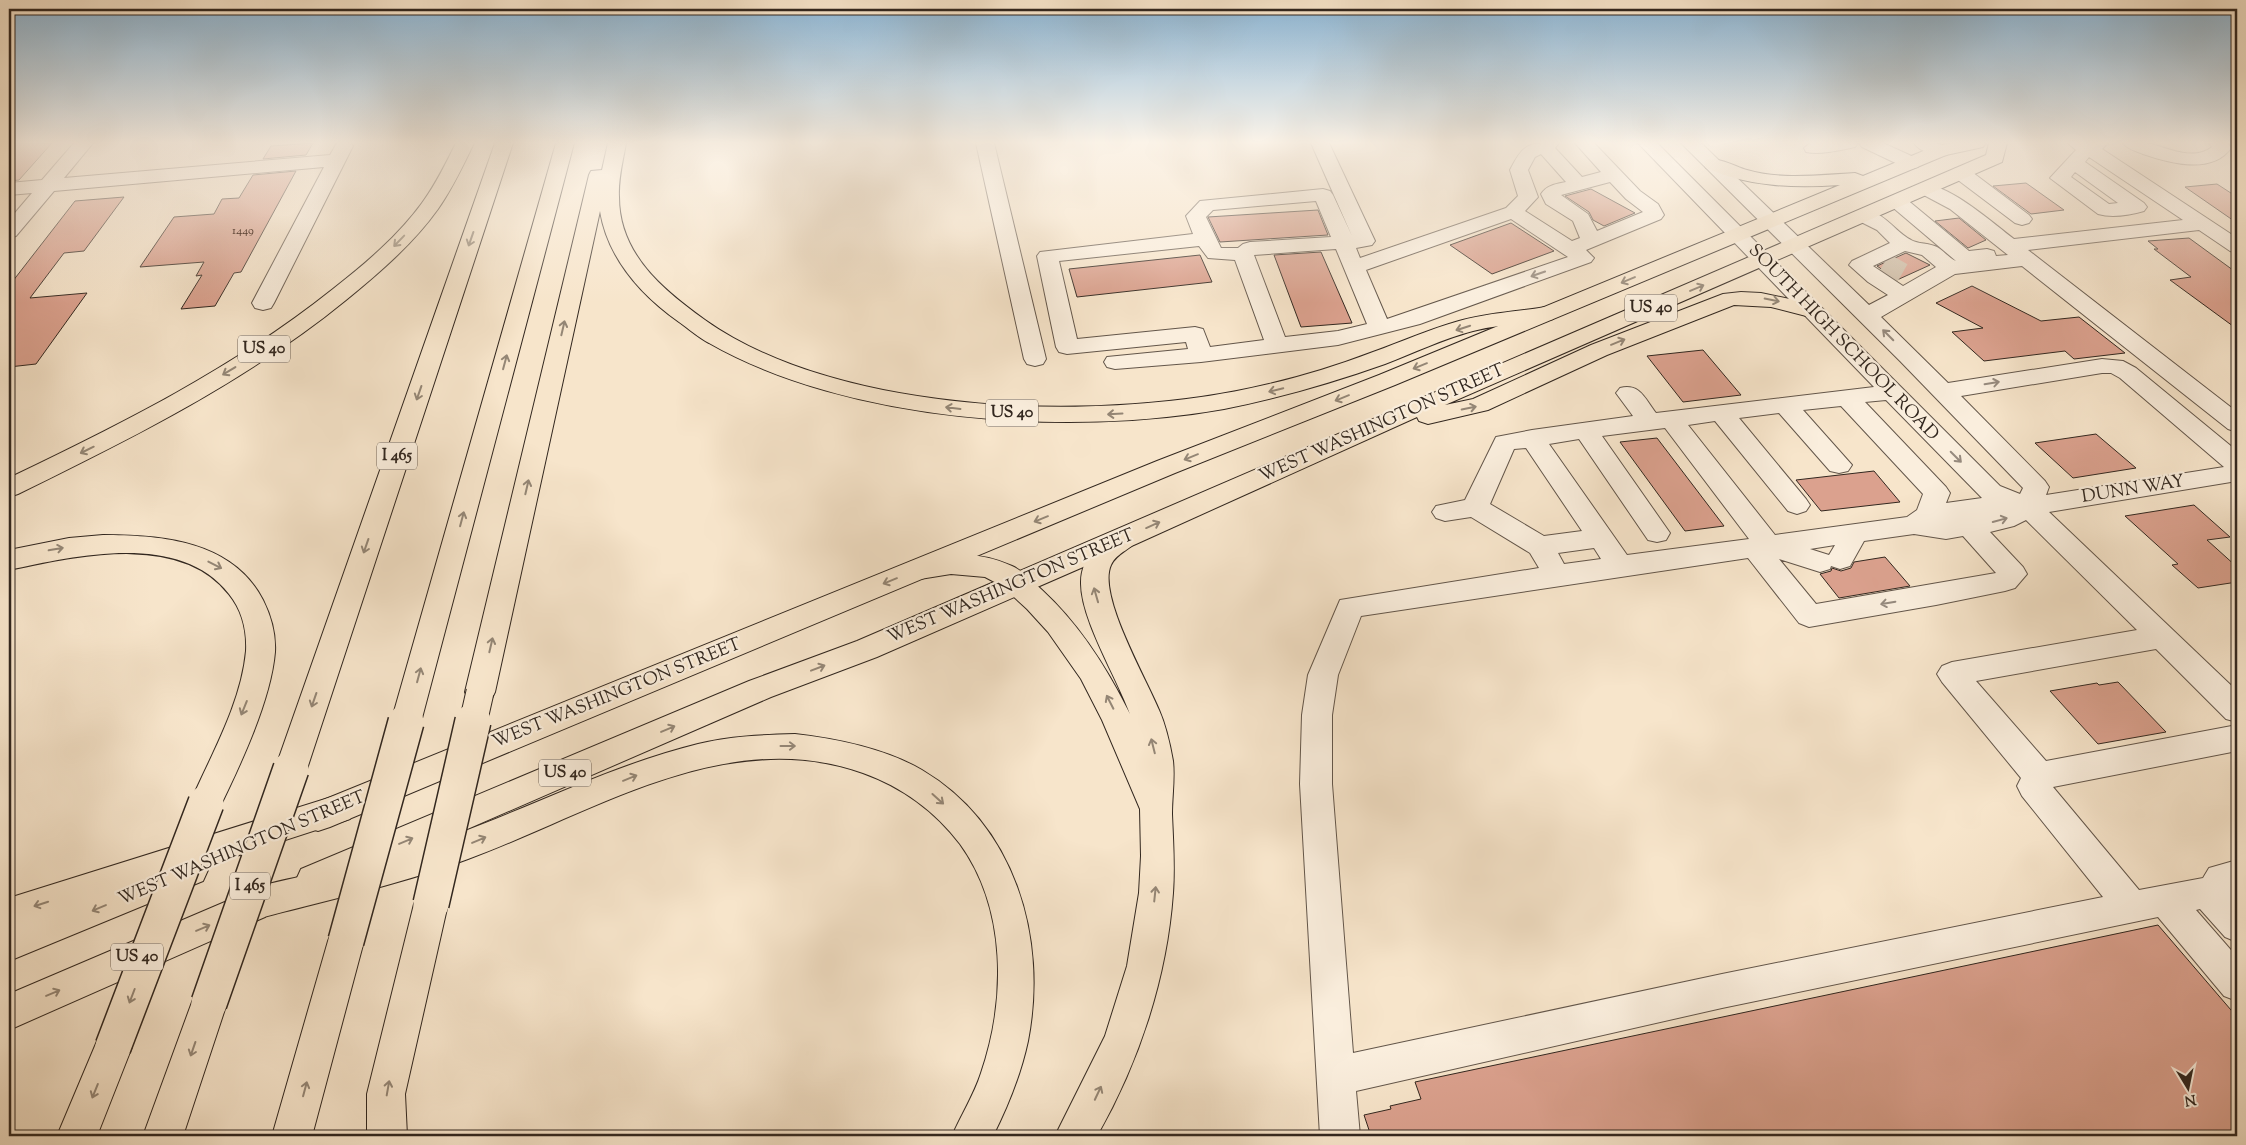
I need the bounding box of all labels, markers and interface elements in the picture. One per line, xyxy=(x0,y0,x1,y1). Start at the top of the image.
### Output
house number: 1449 xyxy=(232,222,254,240)
one-way arrow xyxy=(466,230,475,246)
one-way arrow xyxy=(393,234,405,247)
street label: SOUTH HIGH SCHOOL ROAD xyxy=(1742,239,1944,447)
one-way arrow xyxy=(1531,270,1546,279)
one-way arrow xyxy=(1620,276,1636,285)
one-way arrow xyxy=(1689,282,1704,292)
road number: US 40 xyxy=(1625,294,1677,322)
one-way arrow xyxy=(1763,296,1779,306)
one-way arrow xyxy=(559,321,568,337)
one-way arrow xyxy=(1455,323,1471,333)
one-way arrow xyxy=(1882,329,1894,341)
road number: US 40 xyxy=(238,336,290,362)
one-way arrow xyxy=(1610,337,1625,347)
one-way arrow xyxy=(501,354,510,370)
street label: WEST WASHINGTON STREET xyxy=(1255,358,1509,490)
one-way arrow xyxy=(1412,363,1427,372)
one-way arrow xyxy=(222,367,237,377)
one-way arrow xyxy=(1984,378,2000,388)
one-way arrow xyxy=(413,384,423,400)
one-way arrow xyxy=(1268,386,1284,395)
one-way arrow xyxy=(1335,393,1350,403)
road number: US 40 xyxy=(986,399,1038,426)
one-way arrow xyxy=(1461,402,1477,412)
one-way arrow xyxy=(945,403,961,413)
one-way arrow xyxy=(1108,409,1124,418)
road number: I 465 xyxy=(377,442,417,470)
one-way arrow xyxy=(80,446,95,455)
one-way arrow xyxy=(1950,451,1962,463)
one-way arrow xyxy=(1184,453,1199,463)
street label: DUNN WAY xyxy=(2080,469,2186,511)
one-way arrow xyxy=(523,479,532,495)
one-way arrow xyxy=(458,511,467,527)
one-way arrow xyxy=(1034,515,1049,524)
one-way arrow xyxy=(1992,515,2008,524)
one-way arrow xyxy=(1145,520,1160,530)
street label: WEST WASHINGTON STREET xyxy=(883,523,1139,651)
one-way arrow xyxy=(361,538,371,554)
one-way arrow xyxy=(48,544,64,554)
one-way arrow xyxy=(207,561,222,570)
one-way arrow xyxy=(883,577,898,586)
one-way arrow xyxy=(1091,587,1101,603)
one-way arrow xyxy=(1881,598,1897,608)
street label: WEST WASHINGTON STREET xyxy=(489,632,746,756)
one-way arrow xyxy=(487,637,496,653)
one-way arrow xyxy=(810,663,826,672)
one-way arrow xyxy=(415,668,424,684)
one-way arrow xyxy=(309,692,318,708)
one-way arrow xyxy=(1105,695,1114,710)
one-way arrow xyxy=(239,701,248,716)
one-way arrow xyxy=(660,724,675,733)
one-way arrow xyxy=(1148,739,1157,755)
one-way arrow xyxy=(779,741,795,751)
road number: US 40 xyxy=(539,760,591,786)
one-way arrow xyxy=(621,773,637,782)
street label: WEST WASHINGTON STREET xyxy=(114,785,370,913)
one-way arrow xyxy=(931,793,944,804)
one-way arrow xyxy=(471,834,486,844)
one-way arrow xyxy=(398,835,413,845)
road number: I 465 xyxy=(230,872,270,899)
one-way arrow xyxy=(1151,887,1160,903)
one-way arrow xyxy=(34,899,50,909)
one-way arrow xyxy=(92,904,107,914)
one-way arrow xyxy=(195,923,210,932)
road number: US 40 xyxy=(111,944,163,970)
one-way arrow xyxy=(46,987,61,996)
one-way arrow xyxy=(127,988,136,1003)
one-way arrow xyxy=(188,1041,197,1056)
north arrow xyxy=(2164,1062,2214,1112)
one-way arrow xyxy=(383,1080,393,1096)
one-way arrow xyxy=(301,1082,311,1098)
one-way arrow xyxy=(90,1083,99,1099)
one-way arrow xyxy=(1094,1086,1103,1101)
text: N xyxy=(2183,1088,2197,1110)

